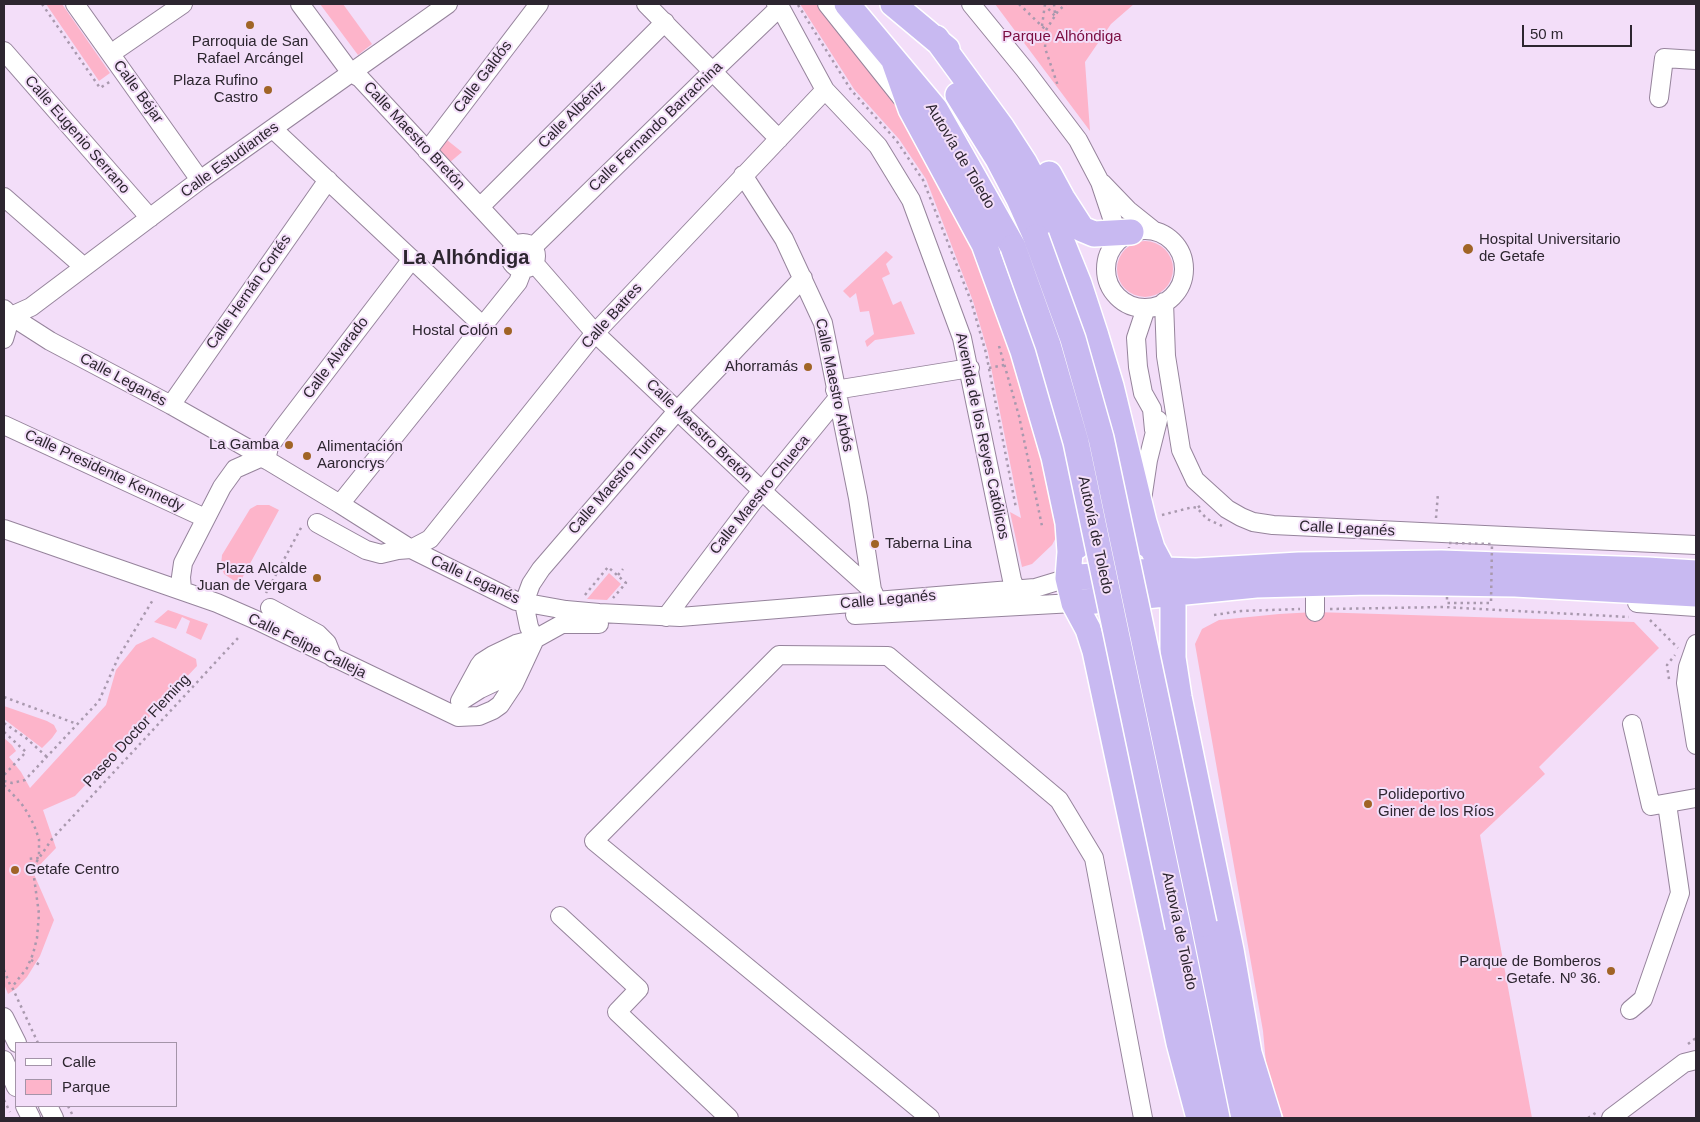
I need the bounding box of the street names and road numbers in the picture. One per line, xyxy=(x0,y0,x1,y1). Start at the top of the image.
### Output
street label: Calle Galdós xyxy=(450,37,516,117)
street label: Calle Béjar xyxy=(109,57,167,127)
street label: Calle Fernando Barrachina xyxy=(585,58,727,196)
street label: Calle Eugenio Serrano xyxy=(21,72,133,198)
street label: Calle Maestro Bretón xyxy=(359,78,469,194)
street label: Calle Albéniz xyxy=(535,78,609,152)
street label: Autovía de Toledo xyxy=(921,100,999,212)
street label: Calle Estudiantes xyxy=(177,118,283,202)
street label: Calle Hernán Cortés xyxy=(203,231,295,353)
street label: Calle Batres xyxy=(578,280,646,352)
street label: Calle Alvarado xyxy=(299,314,373,402)
street label: Calle Maestro Arbós xyxy=(811,317,857,453)
street label: Avenida de los Reyes Católicos xyxy=(951,331,1013,541)
street label: Calle Leganés xyxy=(76,350,170,410)
street label: Calle Maestro Bretón xyxy=(642,376,756,486)
street label: Calle Maestro Turina xyxy=(565,422,669,538)
street label: Calle Presidente Kennedy xyxy=(22,426,186,516)
street label: Calle Maestro Chueca xyxy=(706,432,814,558)
street label: Autovía de Toledo xyxy=(1074,474,1116,596)
street label: Calle Leganés xyxy=(1299,518,1395,540)
street label: Calle Leganés xyxy=(428,552,522,608)
street label: Calle Leganés xyxy=(839,587,937,613)
street label: Calle Felipe Calleja xyxy=(245,610,369,682)
street label: Paseo Doctor Fleming xyxy=(80,671,194,791)
street label: Autovía de Toledo xyxy=(1158,870,1200,992)

